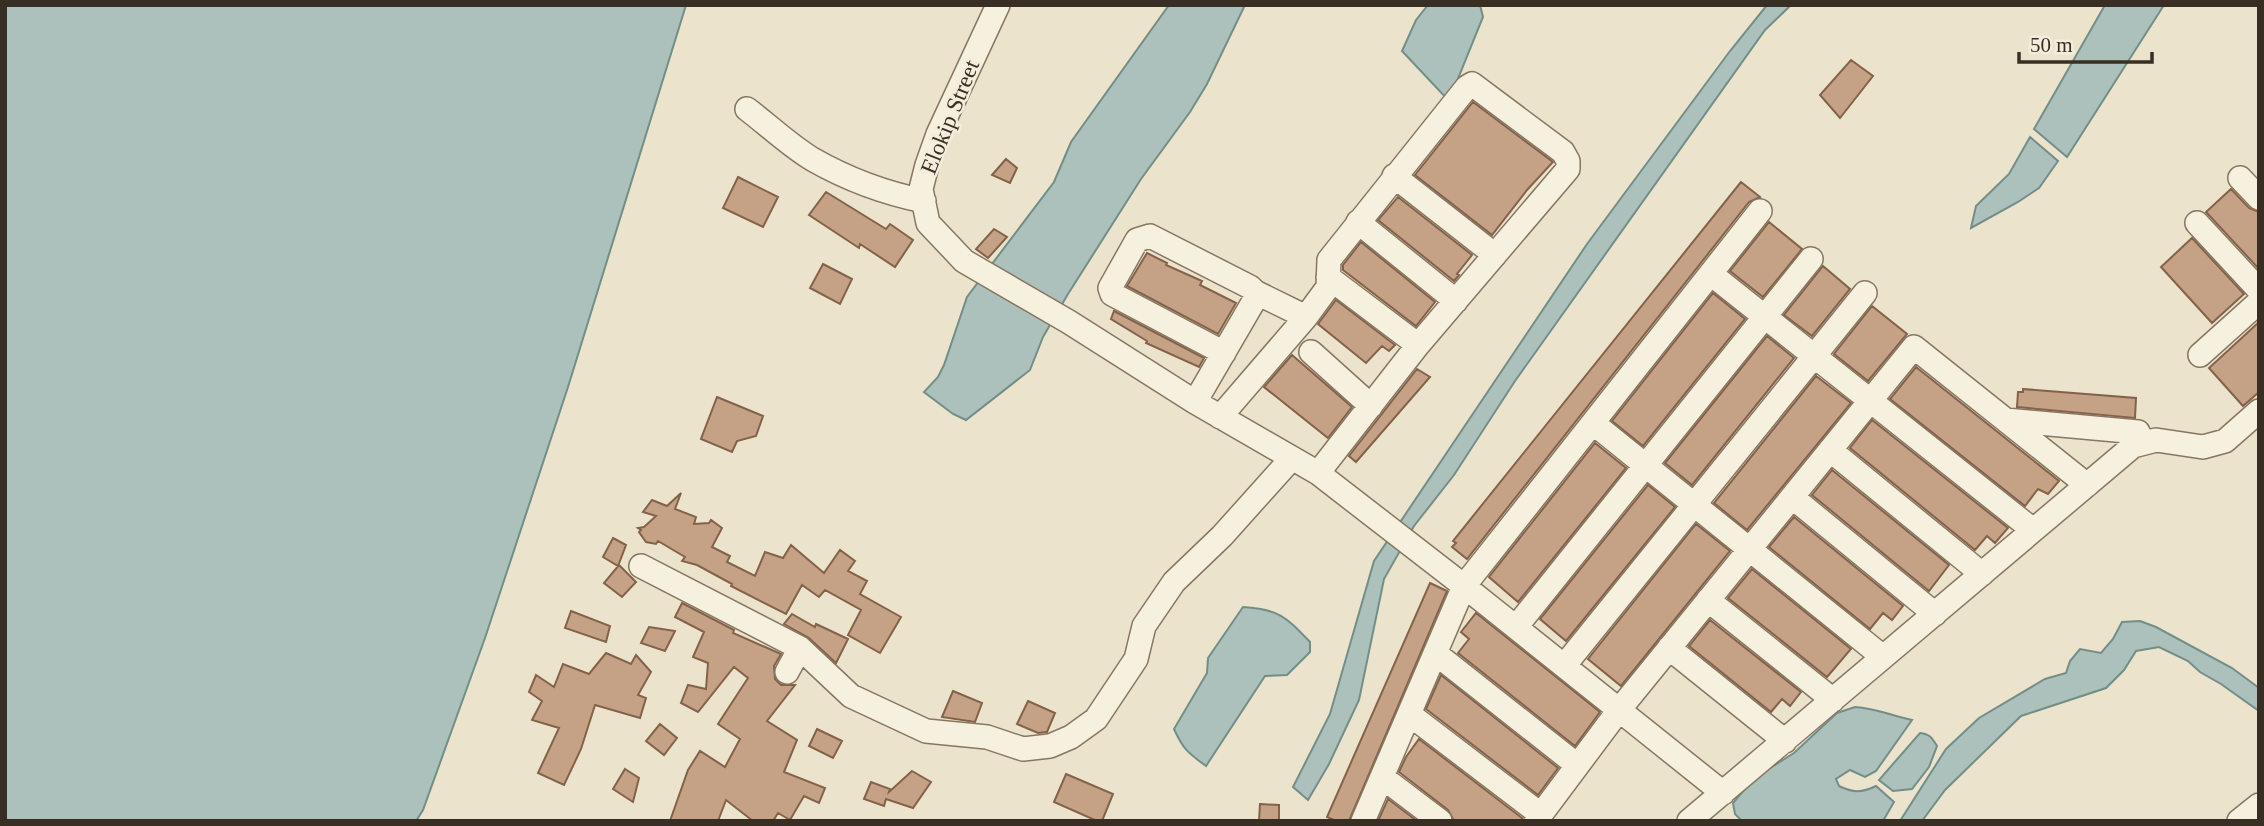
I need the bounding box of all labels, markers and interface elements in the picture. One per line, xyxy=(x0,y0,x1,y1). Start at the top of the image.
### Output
scale bar xyxy=(2019,21,2152,65)
text: 50 m xyxy=(2030,33,2073,57)
street label: Elokip Street xyxy=(916,56,984,178)

